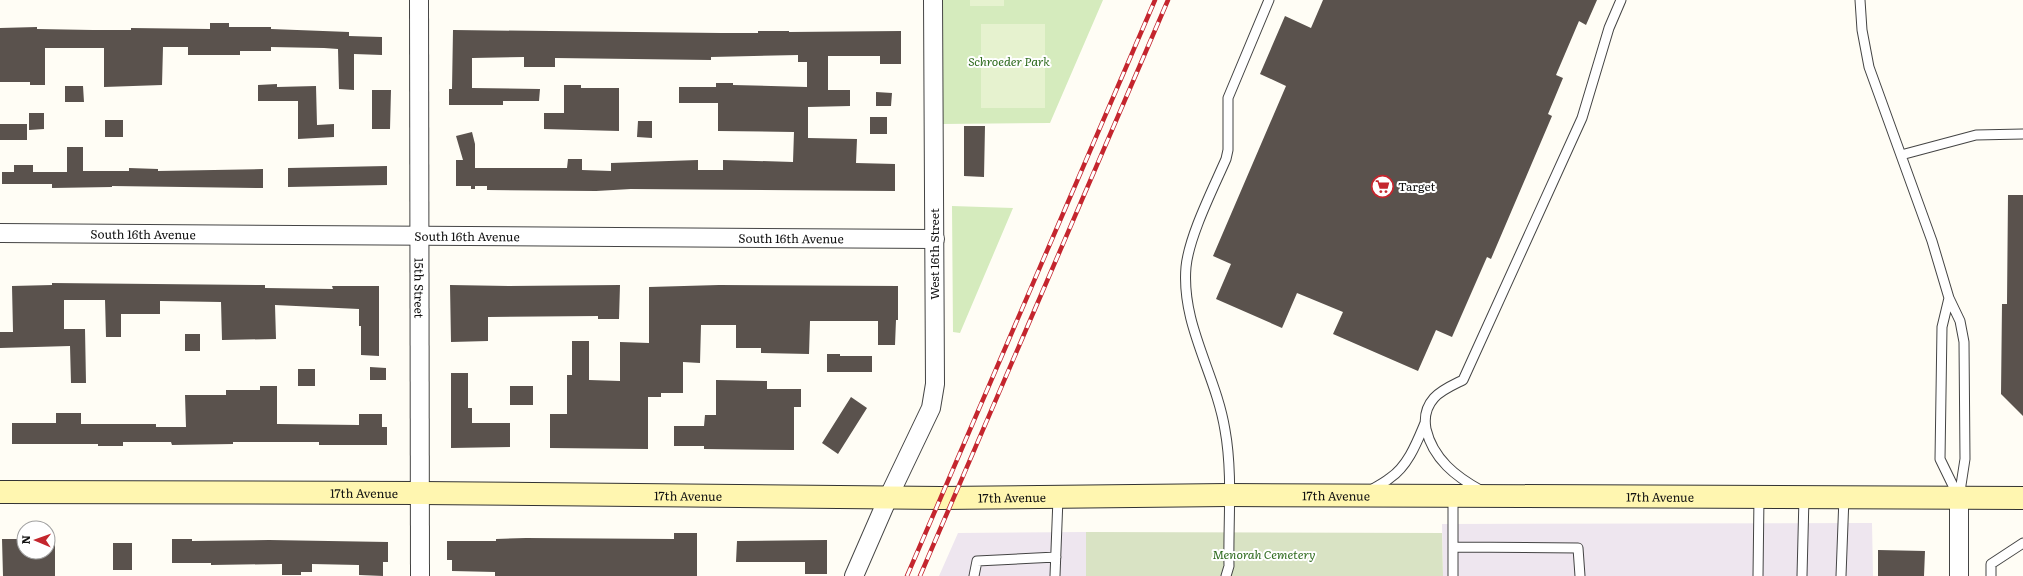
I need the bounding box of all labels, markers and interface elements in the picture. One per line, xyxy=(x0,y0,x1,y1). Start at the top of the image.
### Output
park label: Schroeder Park xyxy=(968,52,1050,70)
supermarket icon: Target xyxy=(1369,173,1395,199)
place label: Target xyxy=(1398,177,1436,195)
street label: West 16th Street xyxy=(925,208,943,300)
street label: South 16th Avenue xyxy=(90,225,196,243)
street label: South 16th Avenue xyxy=(414,227,520,245)
street label: South 16th Avenue xyxy=(738,229,844,247)
street label: 15th Street xyxy=(410,258,429,318)
street label: 17th Avenue xyxy=(330,484,398,502)
street label: 17th Avenue xyxy=(654,486,722,505)
street label: 17th Avenue xyxy=(1302,486,1370,505)
street label: 17th Avenue xyxy=(978,488,1046,507)
street label: 17th Avenue xyxy=(1626,488,1694,506)
north arrow xyxy=(16,520,56,560)
text: N xyxy=(17,535,33,545)
park label: Menorah Cemetery xyxy=(1212,545,1316,563)

